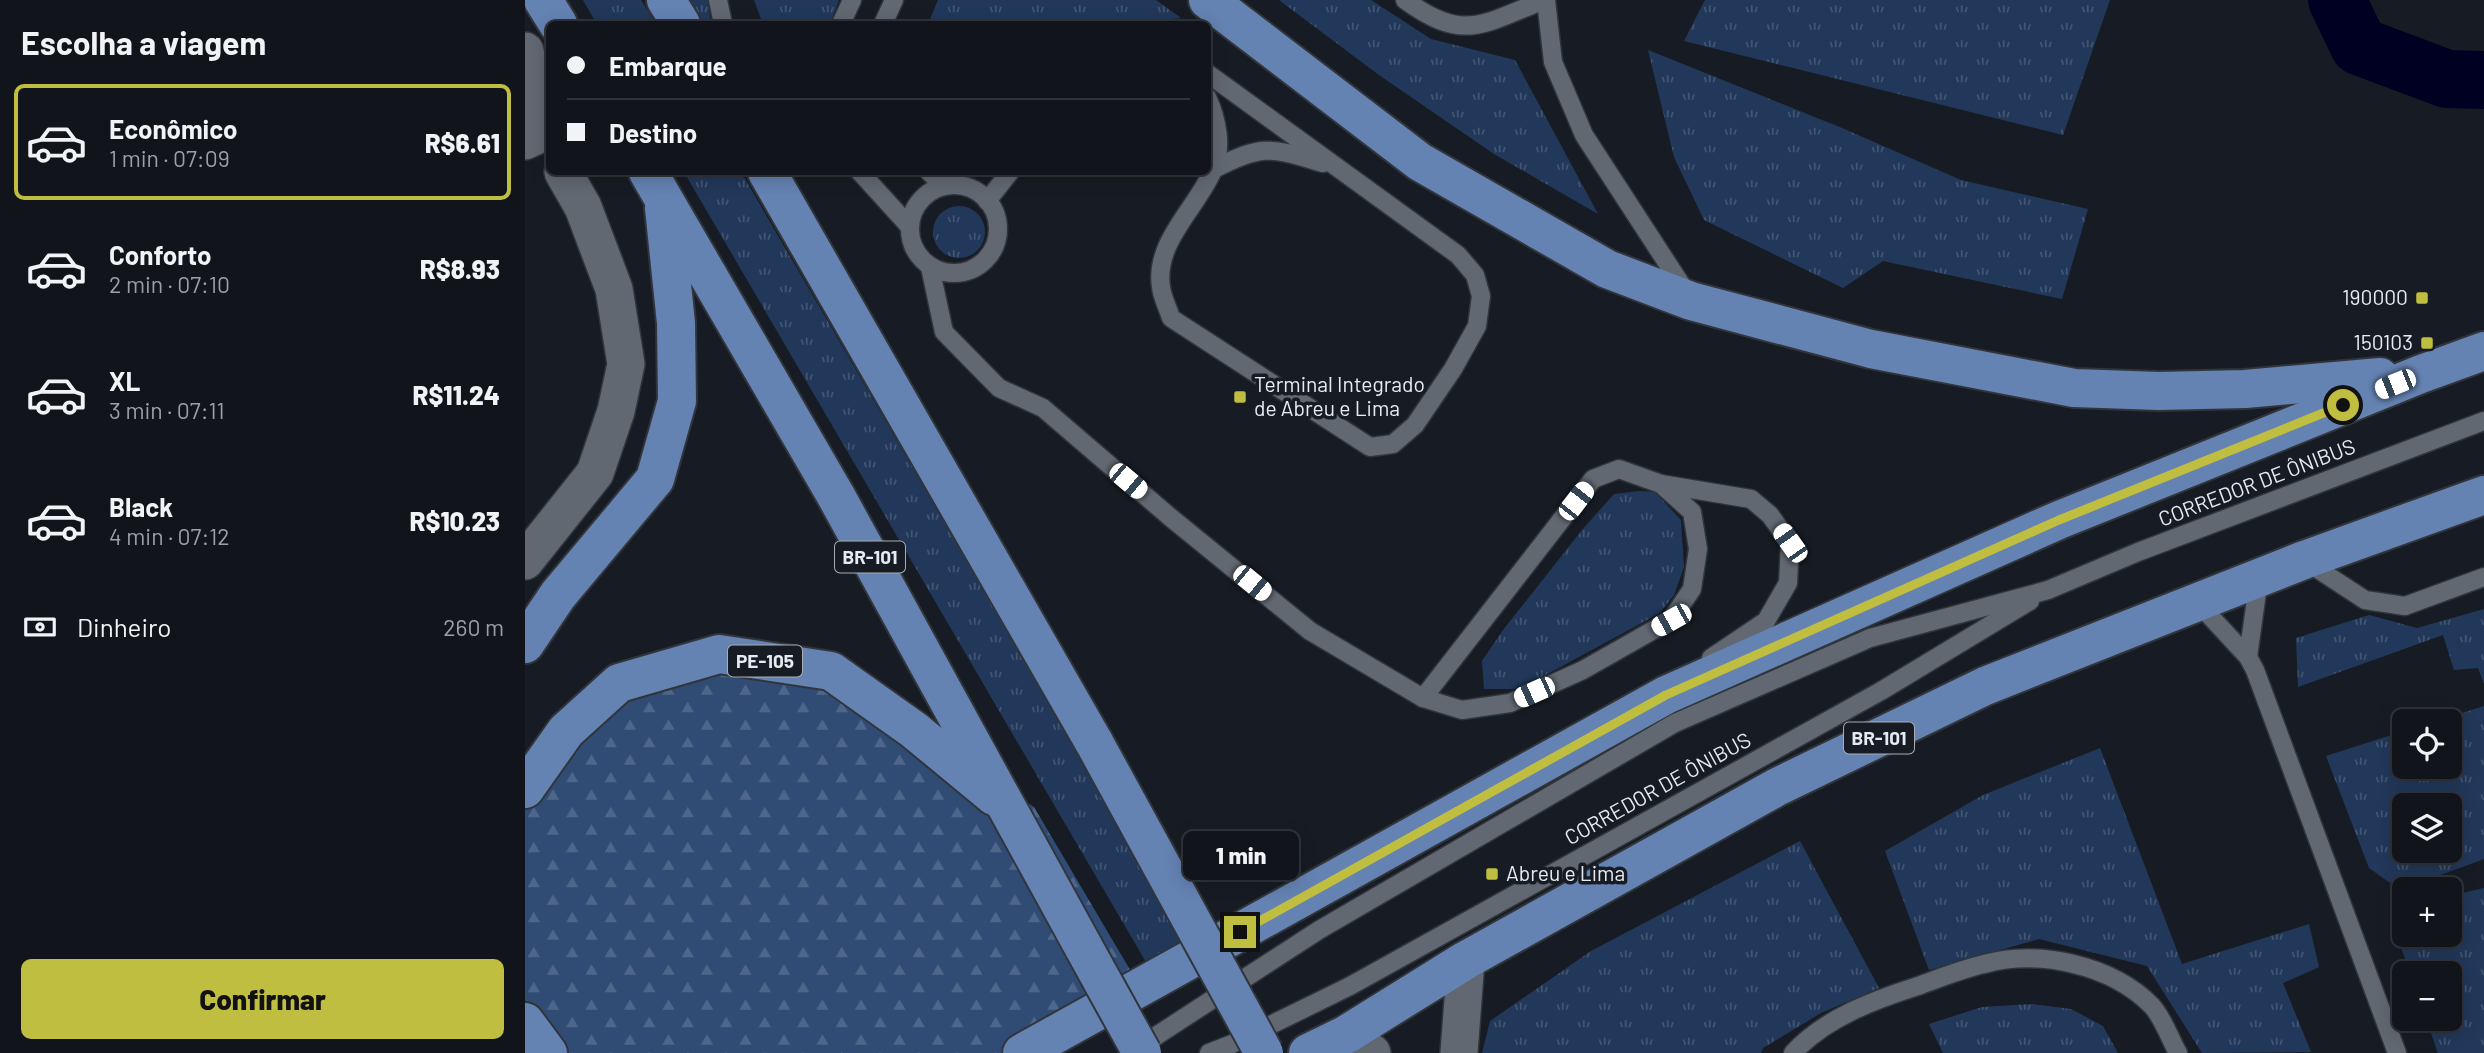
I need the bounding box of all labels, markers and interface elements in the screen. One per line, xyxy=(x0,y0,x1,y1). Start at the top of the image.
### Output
text: Escolha a viagem xyxy=(21,23,266,61)
text: Embarque xyxy=(609,50,727,81)
icon: car xyxy=(25,111,88,174)
text: Econômico xyxy=(109,113,238,144)
text: Destino xyxy=(609,117,697,148)
text: R$6.61 xyxy=(425,127,500,158)
text: 1 min · 07:09 xyxy=(109,144,230,172)
icon: car xyxy=(25,237,88,300)
text: Conforto xyxy=(109,239,212,270)
text: R$8.93 xyxy=(420,253,500,284)
text: 2 min · 07:10 xyxy=(109,270,230,298)
place label: 190000 xyxy=(2342,284,2408,309)
marker: 190000 xyxy=(2414,290,2430,306)
place label: 150103 xyxy=(2354,329,2413,354)
marker: 150103 xyxy=(2419,335,2435,351)
icon: car xyxy=(25,363,88,426)
text: XL xyxy=(109,365,140,396)
car xyxy=(2372,366,2419,402)
place label: Terminal Integrado de Abreu e Lima xyxy=(1254,371,1425,420)
text: R$11.24 xyxy=(412,379,500,410)
marker: Terminal Integrado de Abreu e Lima xyxy=(1232,389,1248,405)
route start xyxy=(2327,389,2359,421)
text: 3 min · 07:11 xyxy=(109,396,225,424)
street label: CORREDOR DE ÔNIBUS xyxy=(2154,433,2358,531)
car xyxy=(1106,459,1151,503)
car xyxy=(1555,478,1598,524)
icon: car xyxy=(25,489,88,552)
text: Black xyxy=(109,491,173,522)
text: R$10.23 xyxy=(409,505,500,536)
car xyxy=(1770,520,1811,566)
text: 4 min · 07:12 xyxy=(109,522,230,550)
road number: BR-101 xyxy=(835,542,905,572)
car xyxy=(1230,562,1275,604)
car xyxy=(1648,601,1695,639)
icon: cash xyxy=(21,608,59,646)
text: Dinheiro xyxy=(77,611,172,642)
text: 260 m xyxy=(443,613,504,641)
road number: PE-105 xyxy=(728,646,802,676)
car xyxy=(1511,674,1558,710)
map controls xyxy=(2392,709,2462,1031)
button: locate xyxy=(2392,709,2462,779)
road number: BR-101 xyxy=(1844,722,1914,754)
street label: CORREDOR DE ÔNIBUS xyxy=(1560,726,1755,849)
button: layers xyxy=(2392,793,2462,863)
callout: 1 min xyxy=(1182,830,1298,880)
text: 1 min xyxy=(1216,841,1266,869)
place label: Abreu e Lima xyxy=(1506,860,1625,885)
marker: Abreu e Lima xyxy=(1484,866,1500,882)
button: + xyxy=(2392,877,2462,947)
route end xyxy=(1224,916,1256,948)
button: Confirmar xyxy=(21,959,504,1039)
button: − xyxy=(2392,961,2462,1031)

